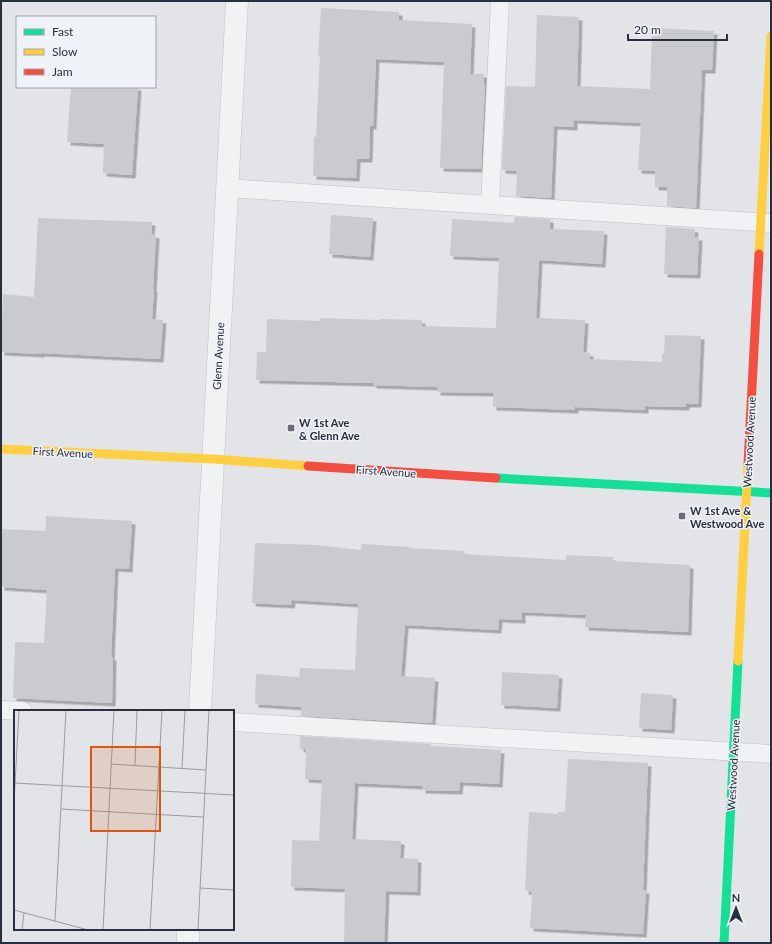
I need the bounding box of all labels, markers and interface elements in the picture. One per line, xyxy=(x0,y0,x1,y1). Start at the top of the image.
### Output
legend xyxy=(16,16,156,88)
scale bar xyxy=(628,16,727,42)
text: 20 m xyxy=(634,22,661,37)
text: Fast xyxy=(52,24,74,39)
text: Slow xyxy=(52,44,78,59)
text: Jam xyxy=(52,64,73,79)
street label: Glenn Avenue xyxy=(210,322,226,390)
street label: Westwood Avenue xyxy=(740,396,758,488)
place label: W 1st Ave & Glenn Ave xyxy=(299,416,360,442)
marker: W 1st Ave & Glenn Ave xyxy=(286,423,296,433)
street label: First Avenue xyxy=(33,444,94,460)
street label: First Avenue xyxy=(355,462,417,480)
place label: W 1st Ave & Westwood Ave xyxy=(690,504,764,530)
marker: W 1st Ave & Westwood Ave xyxy=(677,511,687,521)
inset map xyxy=(14,710,234,930)
street label: Westwood Avenue xyxy=(724,719,742,811)
north arrow xyxy=(716,888,756,928)
text: N xyxy=(732,891,740,904)

